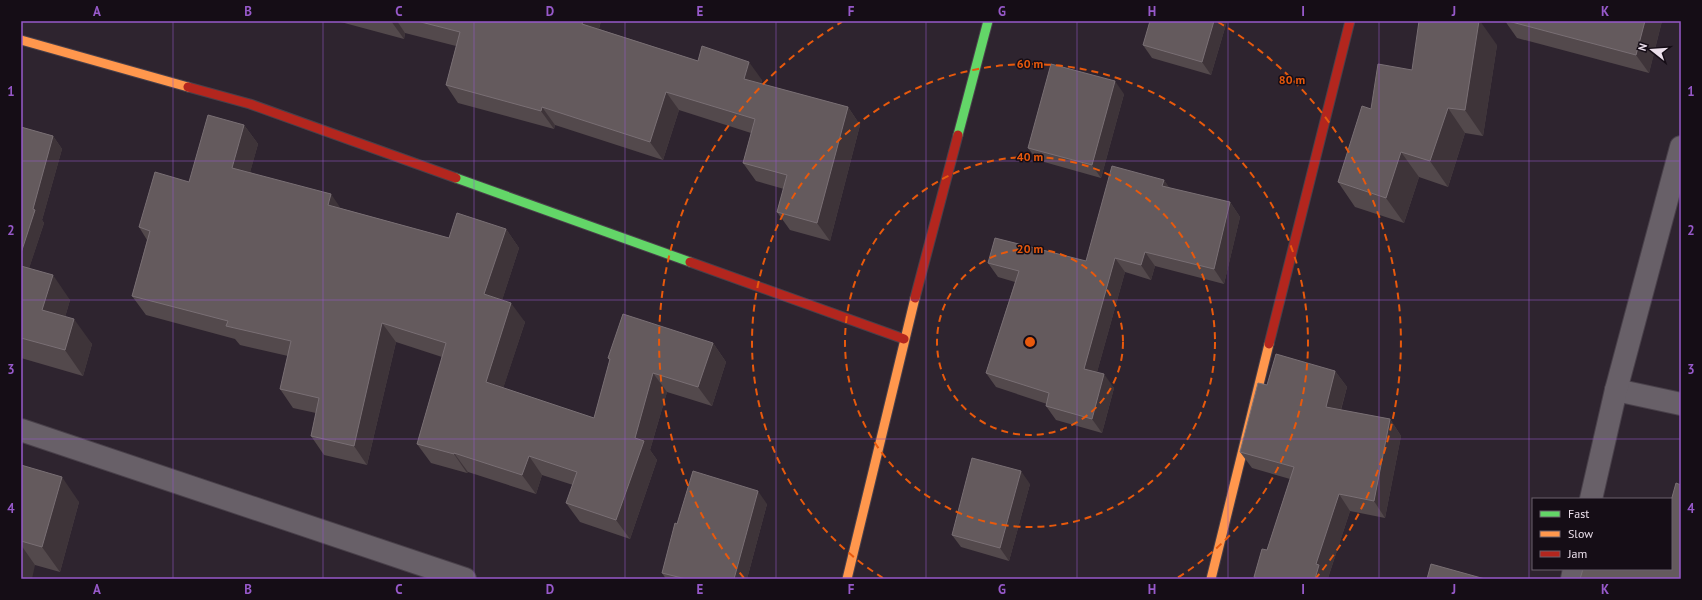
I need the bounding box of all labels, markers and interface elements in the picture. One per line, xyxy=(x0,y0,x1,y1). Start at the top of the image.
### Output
text: A xyxy=(93,3,101,20)
text: B xyxy=(244,3,252,20)
text: C xyxy=(395,3,403,20)
text: D xyxy=(546,3,554,20)
text: E xyxy=(697,3,704,20)
text: F xyxy=(848,3,855,20)
text: G xyxy=(998,3,1006,20)
text: H xyxy=(1148,3,1156,20)
text: I xyxy=(1301,3,1305,20)
text: J xyxy=(1451,3,1456,20)
text: K xyxy=(1601,3,1609,20)
north arrow xyxy=(1632,30,1672,70)
text: N xyxy=(1635,42,1650,53)
text: 60 m xyxy=(1017,56,1043,71)
text: 80 m xyxy=(1279,72,1305,87)
text: 1 xyxy=(7,83,15,100)
text: 1 xyxy=(1687,83,1695,100)
text: 40 m xyxy=(1017,149,1043,164)
text: 2 xyxy=(7,222,15,239)
text: 2 xyxy=(1687,222,1695,239)
text: 20 m xyxy=(1017,241,1043,256)
centre of rings xyxy=(1023,335,1037,349)
text: 3 xyxy=(7,361,15,378)
text: 3 xyxy=(1687,361,1695,378)
legend xyxy=(1532,498,1672,570)
text: 4 xyxy=(7,500,15,517)
text: 4 xyxy=(1687,500,1695,517)
text: Fast xyxy=(1568,506,1589,521)
text: Slow xyxy=(1568,526,1593,541)
text: Jam xyxy=(1567,546,1587,561)
text: A xyxy=(93,581,101,598)
text: B xyxy=(244,581,252,598)
text: C xyxy=(395,581,403,598)
text: D xyxy=(546,581,554,598)
text: E xyxy=(697,581,704,598)
text: F xyxy=(848,581,855,598)
text: G xyxy=(998,581,1006,598)
text: H xyxy=(1148,581,1156,598)
text: I xyxy=(1301,581,1305,598)
text: J xyxy=(1451,581,1456,598)
text: K xyxy=(1601,581,1609,598)

